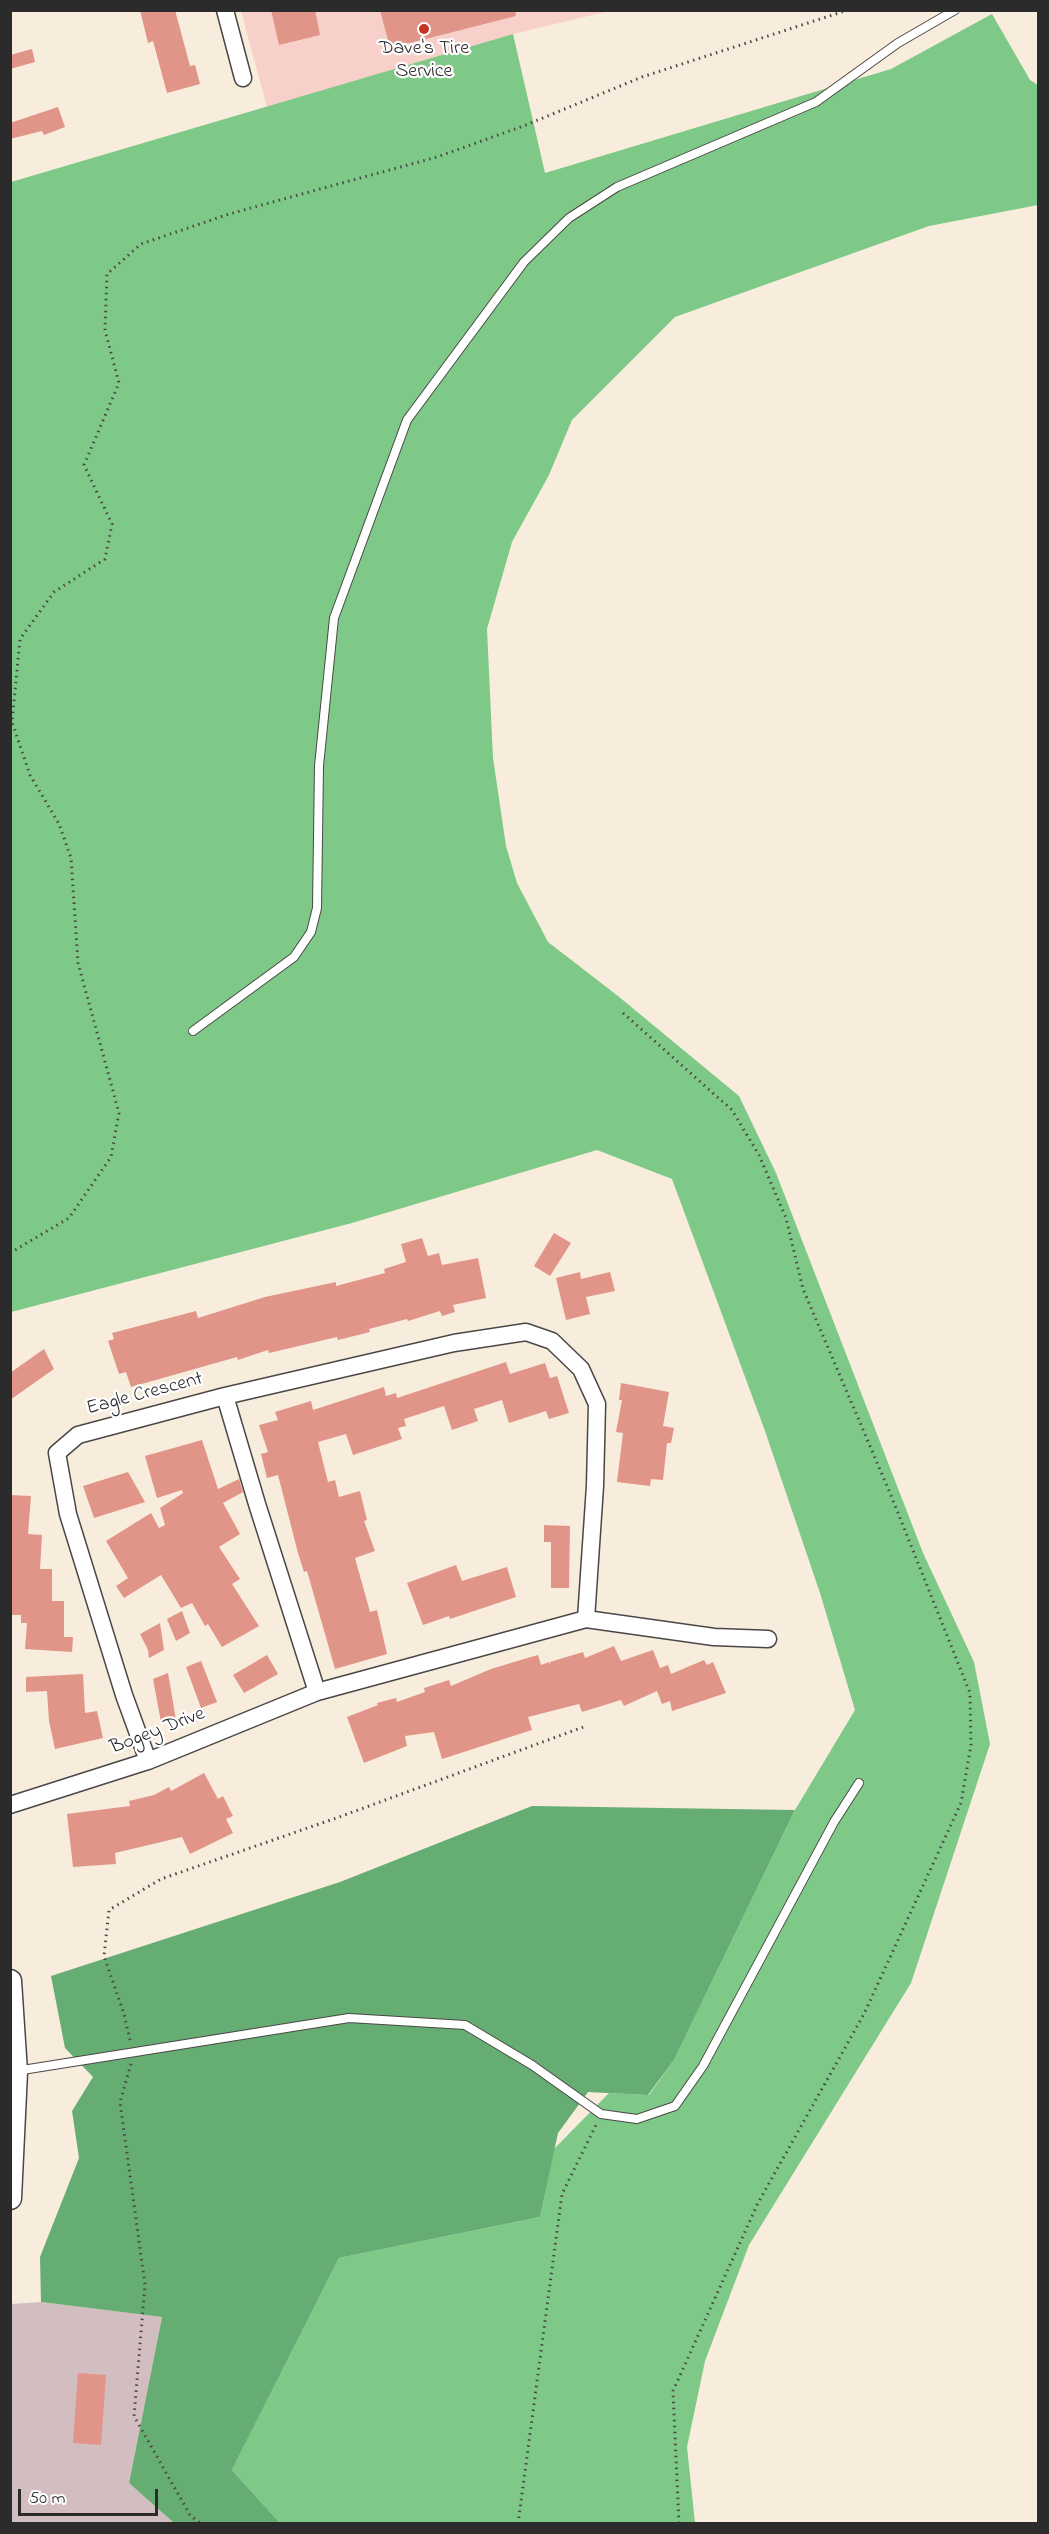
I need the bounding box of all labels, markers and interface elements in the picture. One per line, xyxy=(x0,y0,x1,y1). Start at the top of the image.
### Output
marker: Dave's Tire Service xyxy=(417,22,431,36)
place label: Dave's Tire Service xyxy=(379,38,469,85)
street label: Eagle Crescent xyxy=(84,1368,206,1422)
street label: Bogey Drive xyxy=(107,1703,209,1761)
scale bar xyxy=(21,2477,160,2515)
text: 50 m xyxy=(29,2486,66,2512)

